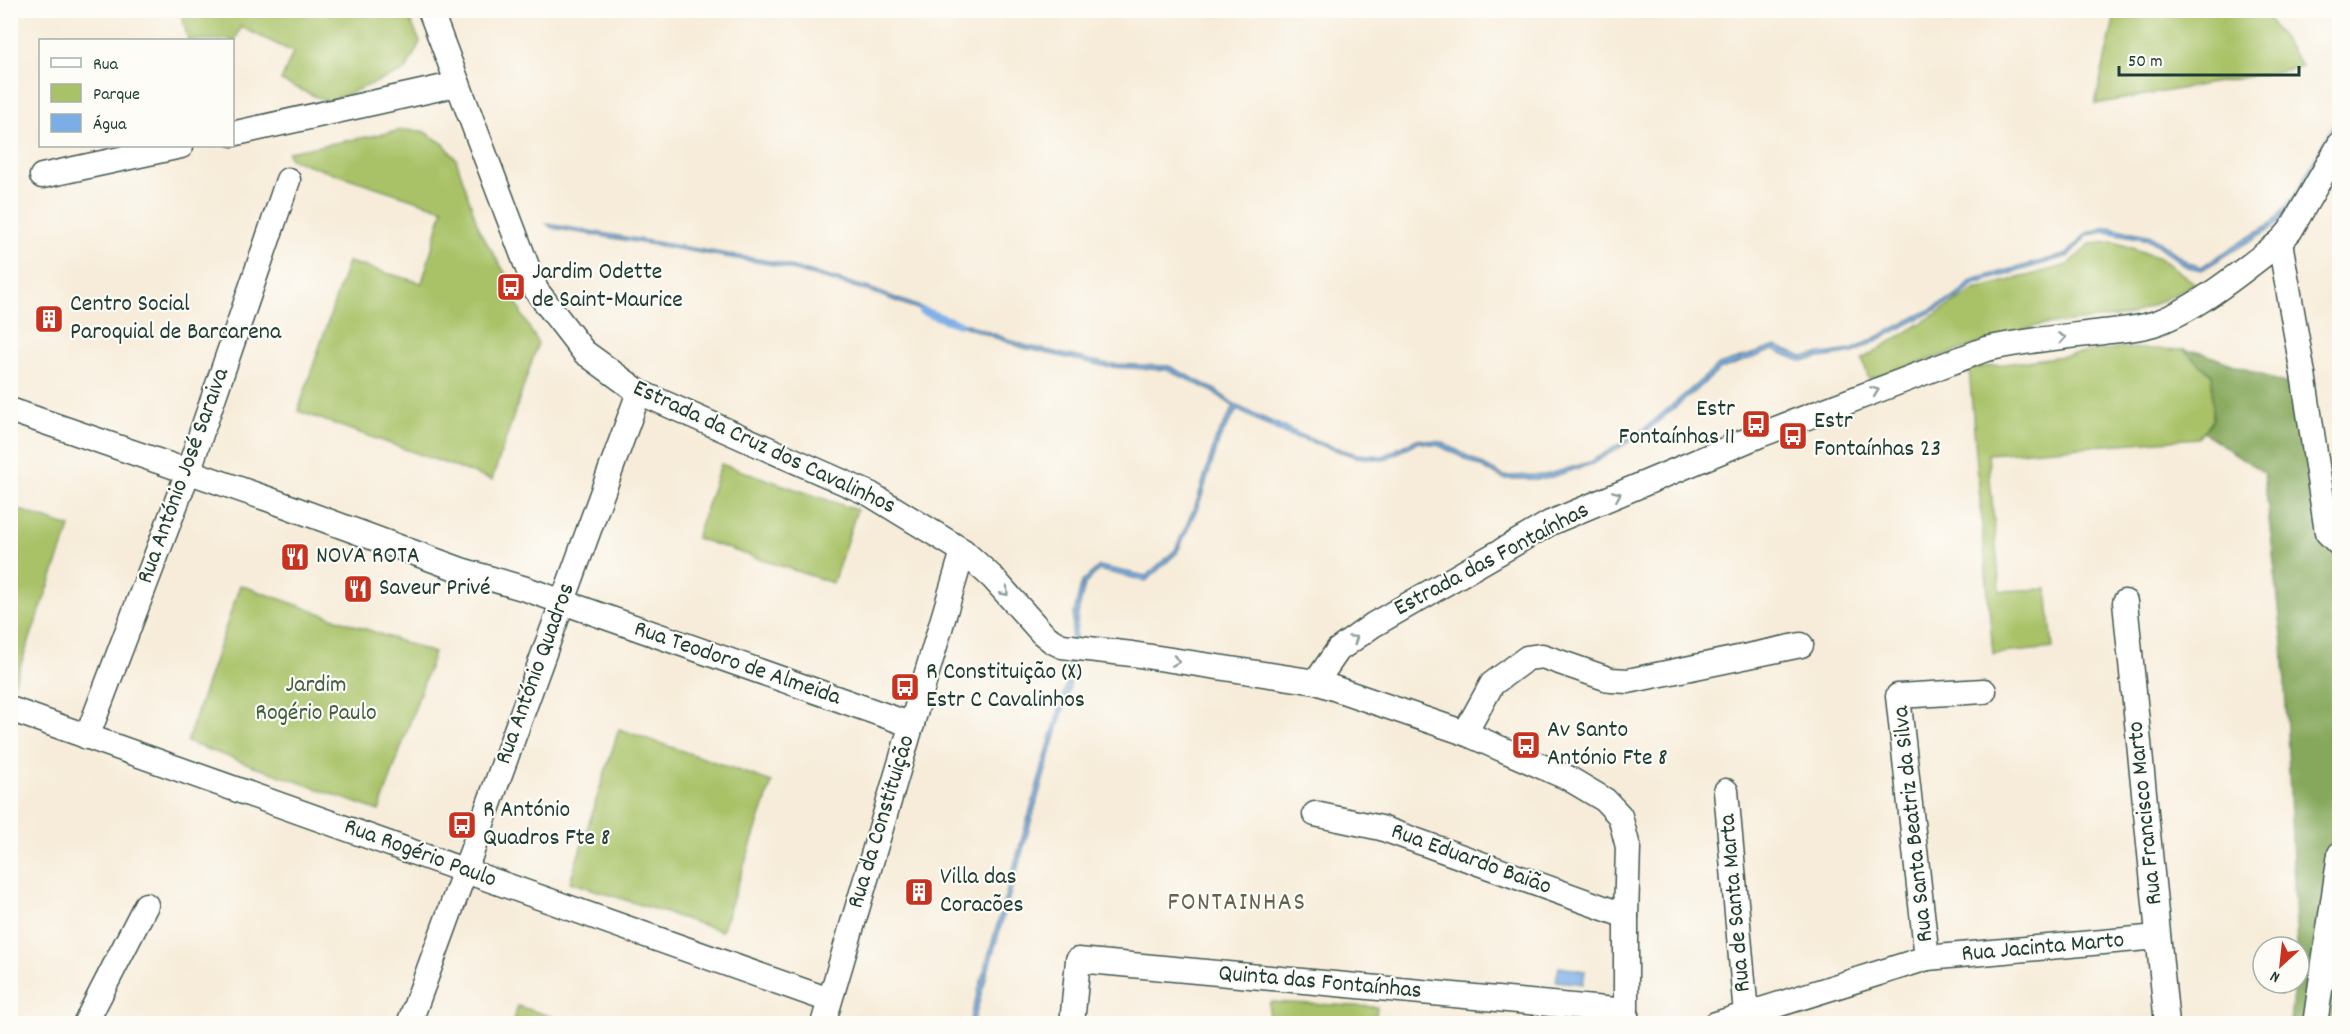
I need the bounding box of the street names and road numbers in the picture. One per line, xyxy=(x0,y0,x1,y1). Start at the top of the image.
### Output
street label: Rua António José Saraiva xyxy=(129,363,239,589)
street label: Estrada da Cruz dos Cavalinhos xyxy=(627,372,901,524)
street label: Estrada das Fontaínhas xyxy=(1388,494,1596,626)
street label: Rua António Quadros xyxy=(487,579,585,769)
street label: Rua Teodoro de Almeida xyxy=(629,613,846,716)
street label: Rua Santa Beatriz da Silva xyxy=(1885,704,1943,944)
street label: Rua Francisco Marto xyxy=(2119,719,2173,907)
street label: Rua da Constituição xyxy=(839,731,925,913)
street label: Rua Rogério Paulo xyxy=(339,811,501,897)
street label: Rua de Santa Marta xyxy=(1711,812,1761,994)
street label: Rua Eduardo Baião xyxy=(1386,815,1556,905)
street label: Rua Jacinta Marto xyxy=(1960,924,2126,972)
street label: Quinta das Fontaínhas xyxy=(1217,957,1423,1009)

